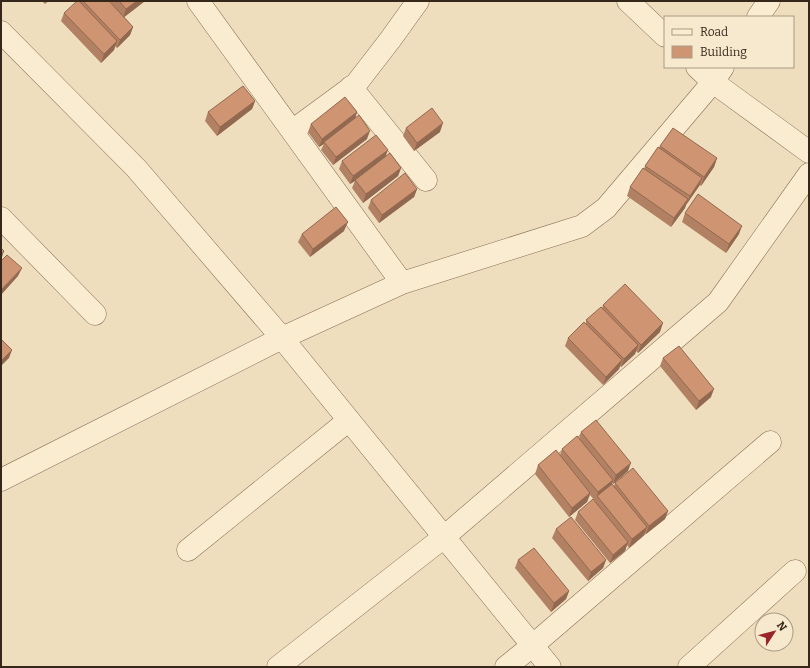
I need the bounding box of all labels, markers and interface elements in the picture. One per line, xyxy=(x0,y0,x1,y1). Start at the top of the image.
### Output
legend xyxy=(664,16,794,68)
text: Road xyxy=(700,25,728,39)
text: Building xyxy=(700,45,747,59)
north arrow xyxy=(754,612,794,652)
text: N xyxy=(774,619,790,634)

